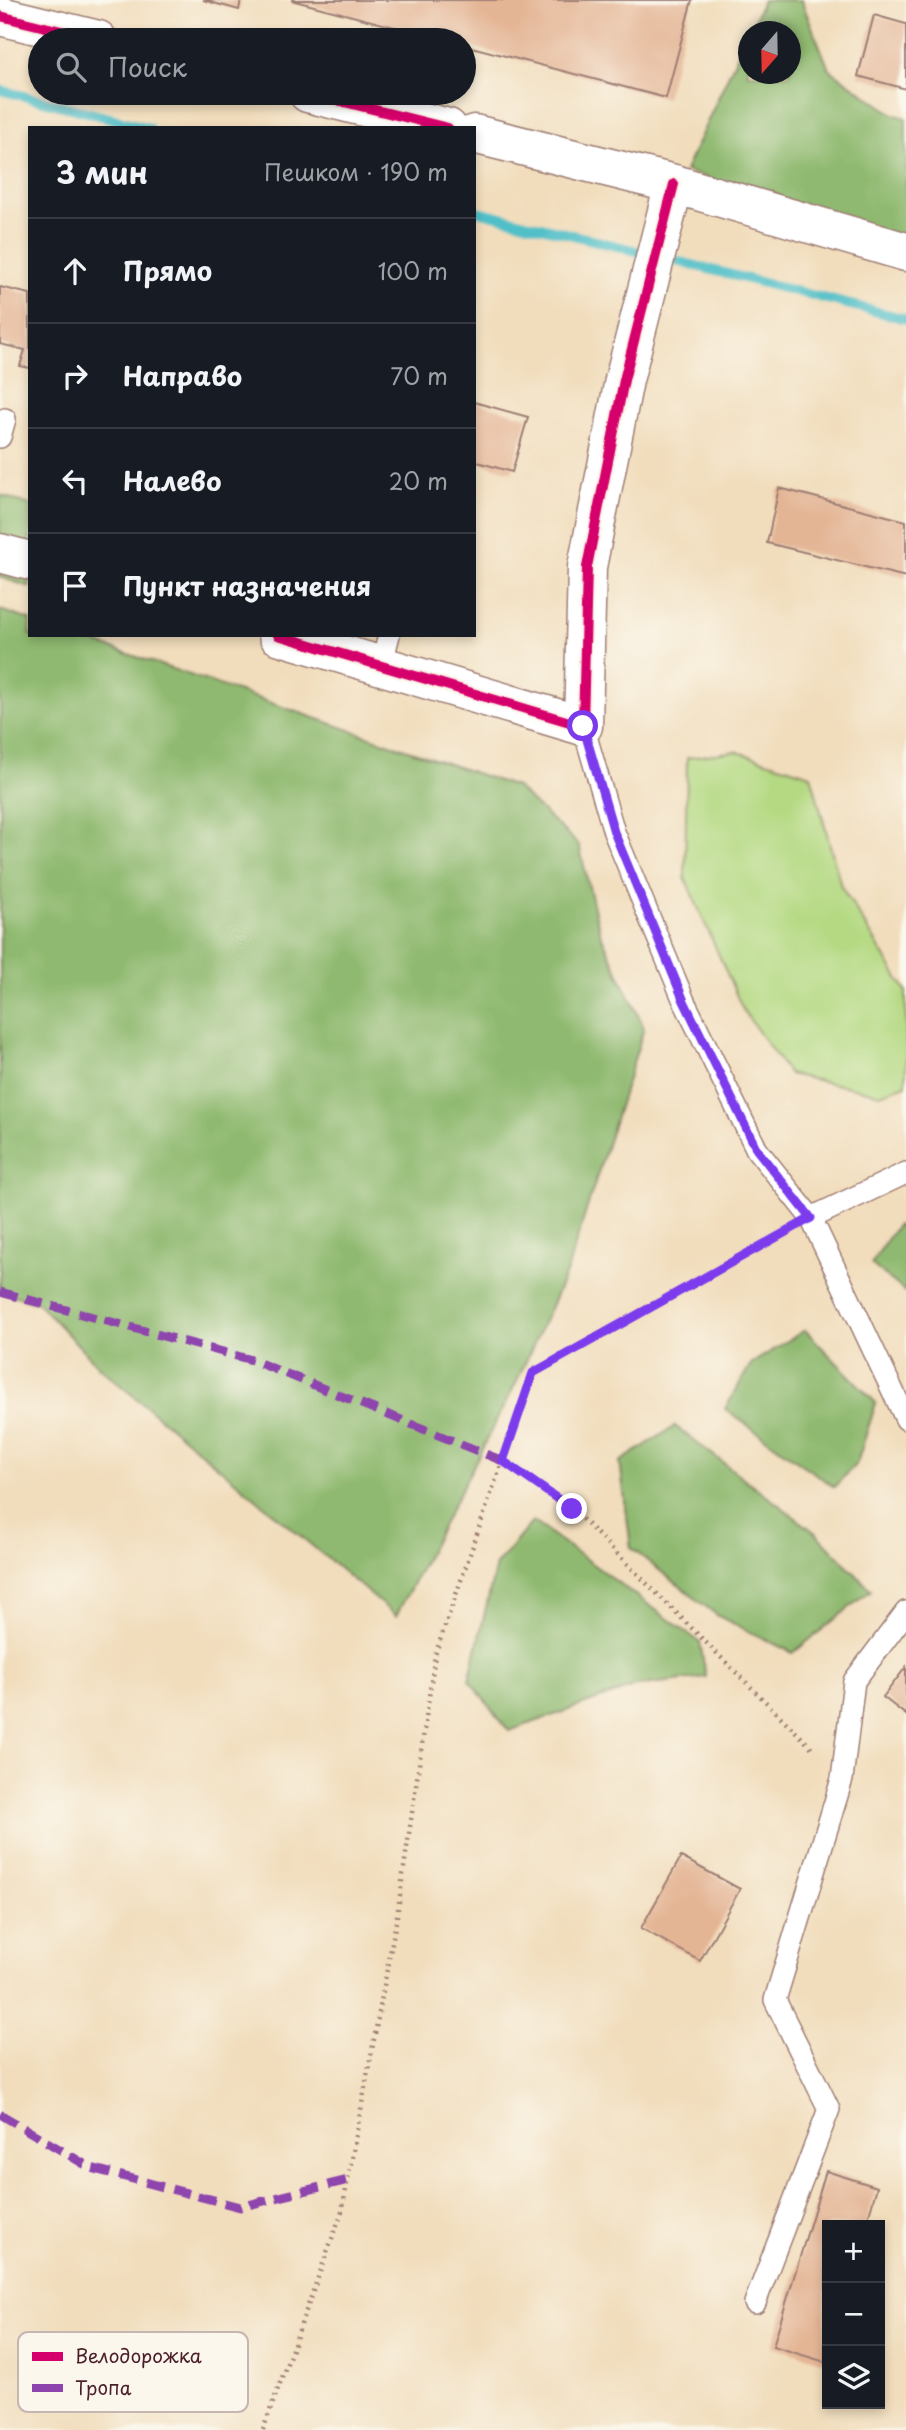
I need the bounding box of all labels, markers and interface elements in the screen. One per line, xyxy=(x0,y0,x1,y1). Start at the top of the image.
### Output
north arrow xyxy=(738,21,801,84)
search box xyxy=(28,28,476,105)
text: Поиск xyxy=(108,47,187,86)
icon: search xyxy=(52,48,90,86)
text: 3 мин xyxy=(56,149,148,194)
text: Пешком · 190 m xyxy=(264,154,448,189)
text: Прямо xyxy=(123,251,212,290)
icon: ahead xyxy=(56,252,94,290)
text: 100 m xyxy=(378,253,448,288)
text: Направо xyxy=(123,356,242,395)
icon: right xyxy=(56,357,94,395)
text: 70 m xyxy=(390,358,448,393)
text: Налево xyxy=(123,461,221,500)
icon: left xyxy=(56,462,94,500)
text: 20 m xyxy=(389,463,448,498)
text: Пункт назначения xyxy=(123,566,371,605)
icon: arrive xyxy=(56,567,94,605)
route start xyxy=(567,710,598,741)
route end xyxy=(556,1493,587,1524)
map controls xyxy=(822,2220,885,2409)
button: + xyxy=(822,2220,885,2283)
button: − xyxy=(822,2283,885,2346)
legend xyxy=(18,2332,248,2412)
text: Велодорожка xyxy=(75,2341,202,2369)
button: layers xyxy=(822,2346,885,2409)
text: Тропа xyxy=(75,2373,132,2401)

